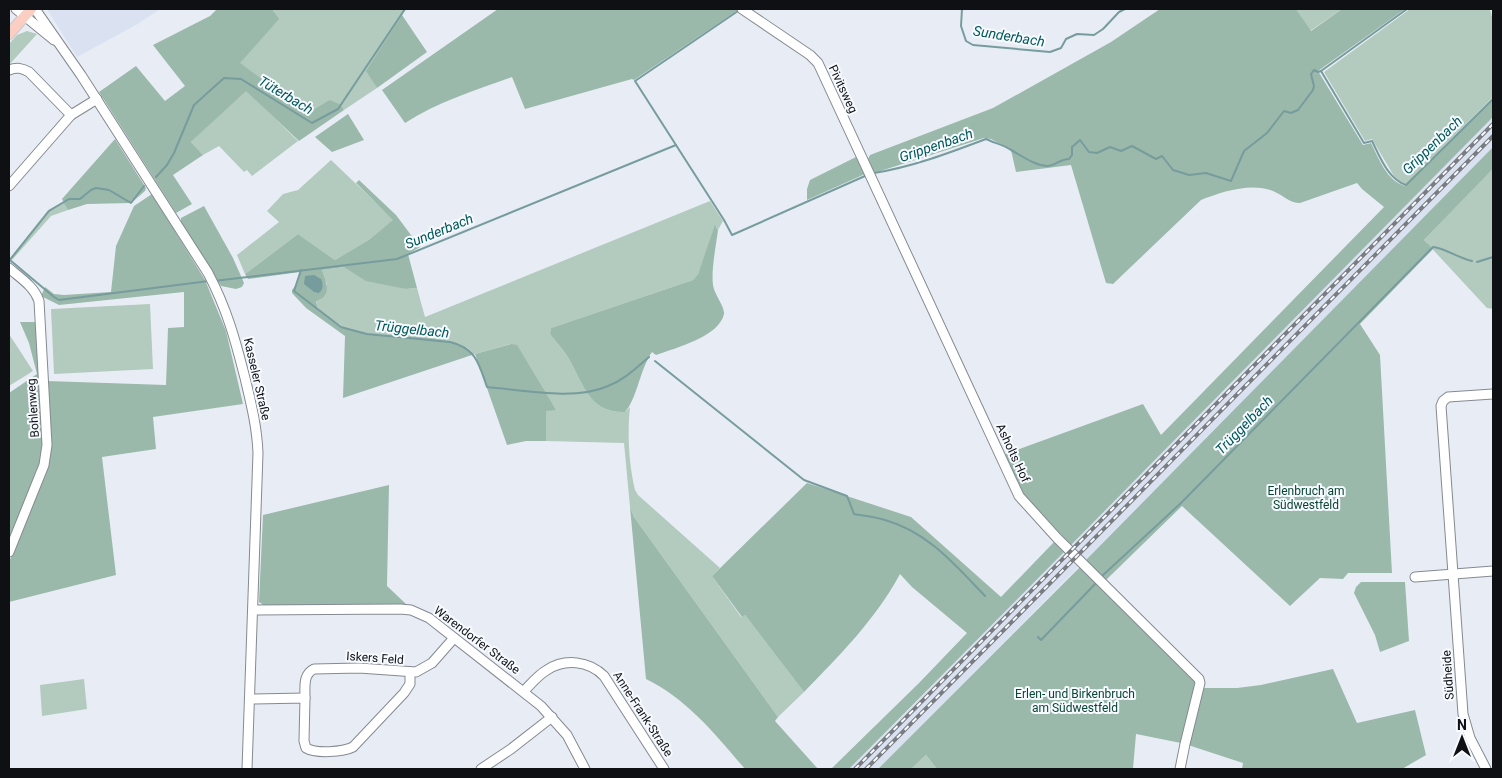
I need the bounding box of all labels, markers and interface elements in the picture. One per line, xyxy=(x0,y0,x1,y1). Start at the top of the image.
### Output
water label: Sunderbach xyxy=(972,22,1046,50)
street label: Pivitsweg xyxy=(826,63,860,115)
water label: Tüterbach xyxy=(256,72,316,118)
water label: Grippenbach xyxy=(1399,113,1465,177)
water label: Grippenbach xyxy=(897,125,975,165)
water label: Sunderbach xyxy=(403,210,475,252)
water label: Trüggelbach xyxy=(374,317,450,341)
street label: Kasseler Straße xyxy=(241,336,273,422)
street label: Bohlenweg xyxy=(24,378,42,438)
water label: Trüggelbach xyxy=(1212,392,1276,458)
street label: Asholts Hof xyxy=(993,421,1033,485)
park label: Erlenbruch am Südwestfeld xyxy=(1267,484,1345,512)
street label: Warendorfer Straße xyxy=(431,603,523,677)
street label: Iskers Feld xyxy=(346,649,404,667)
street label: Südheide xyxy=(1439,650,1457,700)
street label: Anne-Frank-Straße xyxy=(610,669,676,759)
park label: Erlen- und Birkenbruch am Südwestfeld xyxy=(1015,687,1135,715)
north arrow xyxy=(1437,713,1487,763)
text: N xyxy=(1457,717,1467,733)

